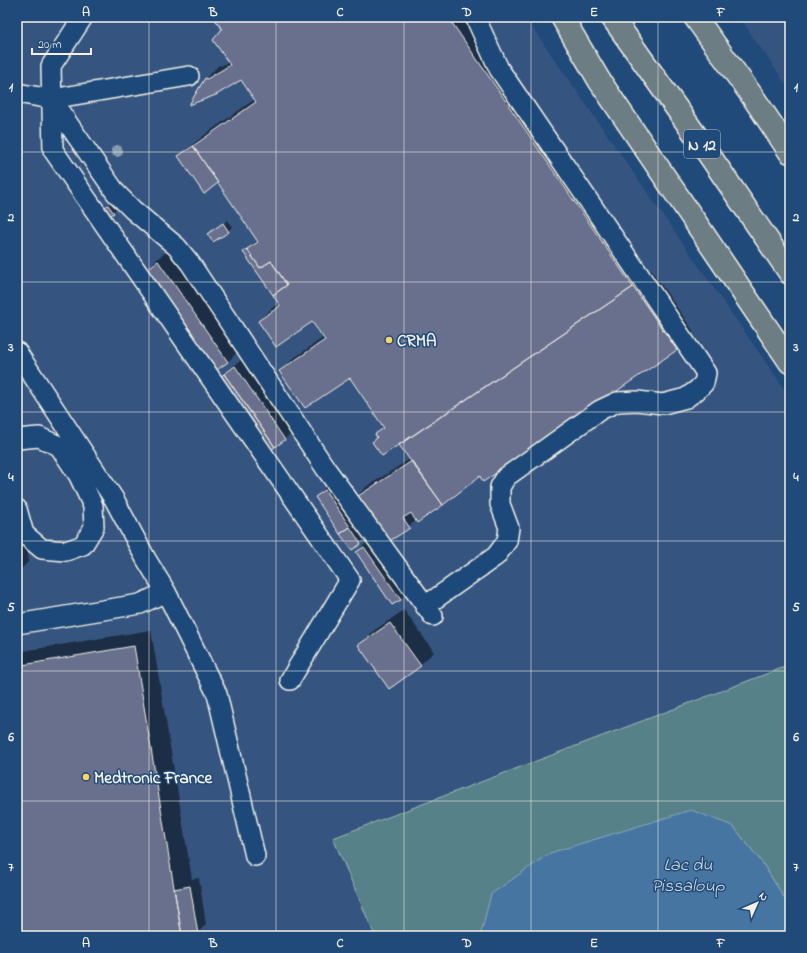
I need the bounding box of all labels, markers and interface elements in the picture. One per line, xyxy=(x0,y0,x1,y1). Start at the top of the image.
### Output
text: A xyxy=(82,3,90,22)
text: B xyxy=(208,3,218,22)
text: C xyxy=(336,3,344,22)
text: D xyxy=(461,3,472,22)
text: E xyxy=(590,3,598,22)
text: F xyxy=(716,3,726,22)
scale bar xyxy=(32,30,91,56)
text: 20 m xyxy=(38,36,61,54)
text: 1 xyxy=(9,78,14,97)
text: 1 xyxy=(794,78,799,97)
road number: N 12 xyxy=(684,130,720,158)
text: 2 xyxy=(7,208,15,227)
text: 2 xyxy=(792,208,800,227)
place label: CRMA xyxy=(397,329,437,354)
marker: CRMA xyxy=(384,335,394,345)
text: 3 xyxy=(7,338,14,357)
text: 3 xyxy=(792,338,799,357)
text: 4 xyxy=(7,468,14,487)
text: 4 xyxy=(792,468,799,487)
text: 5 xyxy=(7,598,15,617)
text: 5 xyxy=(792,598,800,617)
text: 6 xyxy=(7,728,14,747)
text: 6 xyxy=(792,728,799,747)
place label: Medtronic France xyxy=(94,766,214,791)
marker: Medtronic France xyxy=(81,772,91,782)
water label: Lac du Pissaloup xyxy=(651,853,726,900)
text: 7 xyxy=(8,858,14,877)
text: 7 xyxy=(793,858,799,877)
north arrow xyxy=(737,883,777,923)
text: N xyxy=(755,888,772,905)
text: A xyxy=(82,934,90,953)
text: B xyxy=(208,934,218,953)
text: C xyxy=(336,934,344,953)
text: D xyxy=(461,934,472,953)
text: E xyxy=(590,934,598,953)
text: F xyxy=(716,934,726,953)

